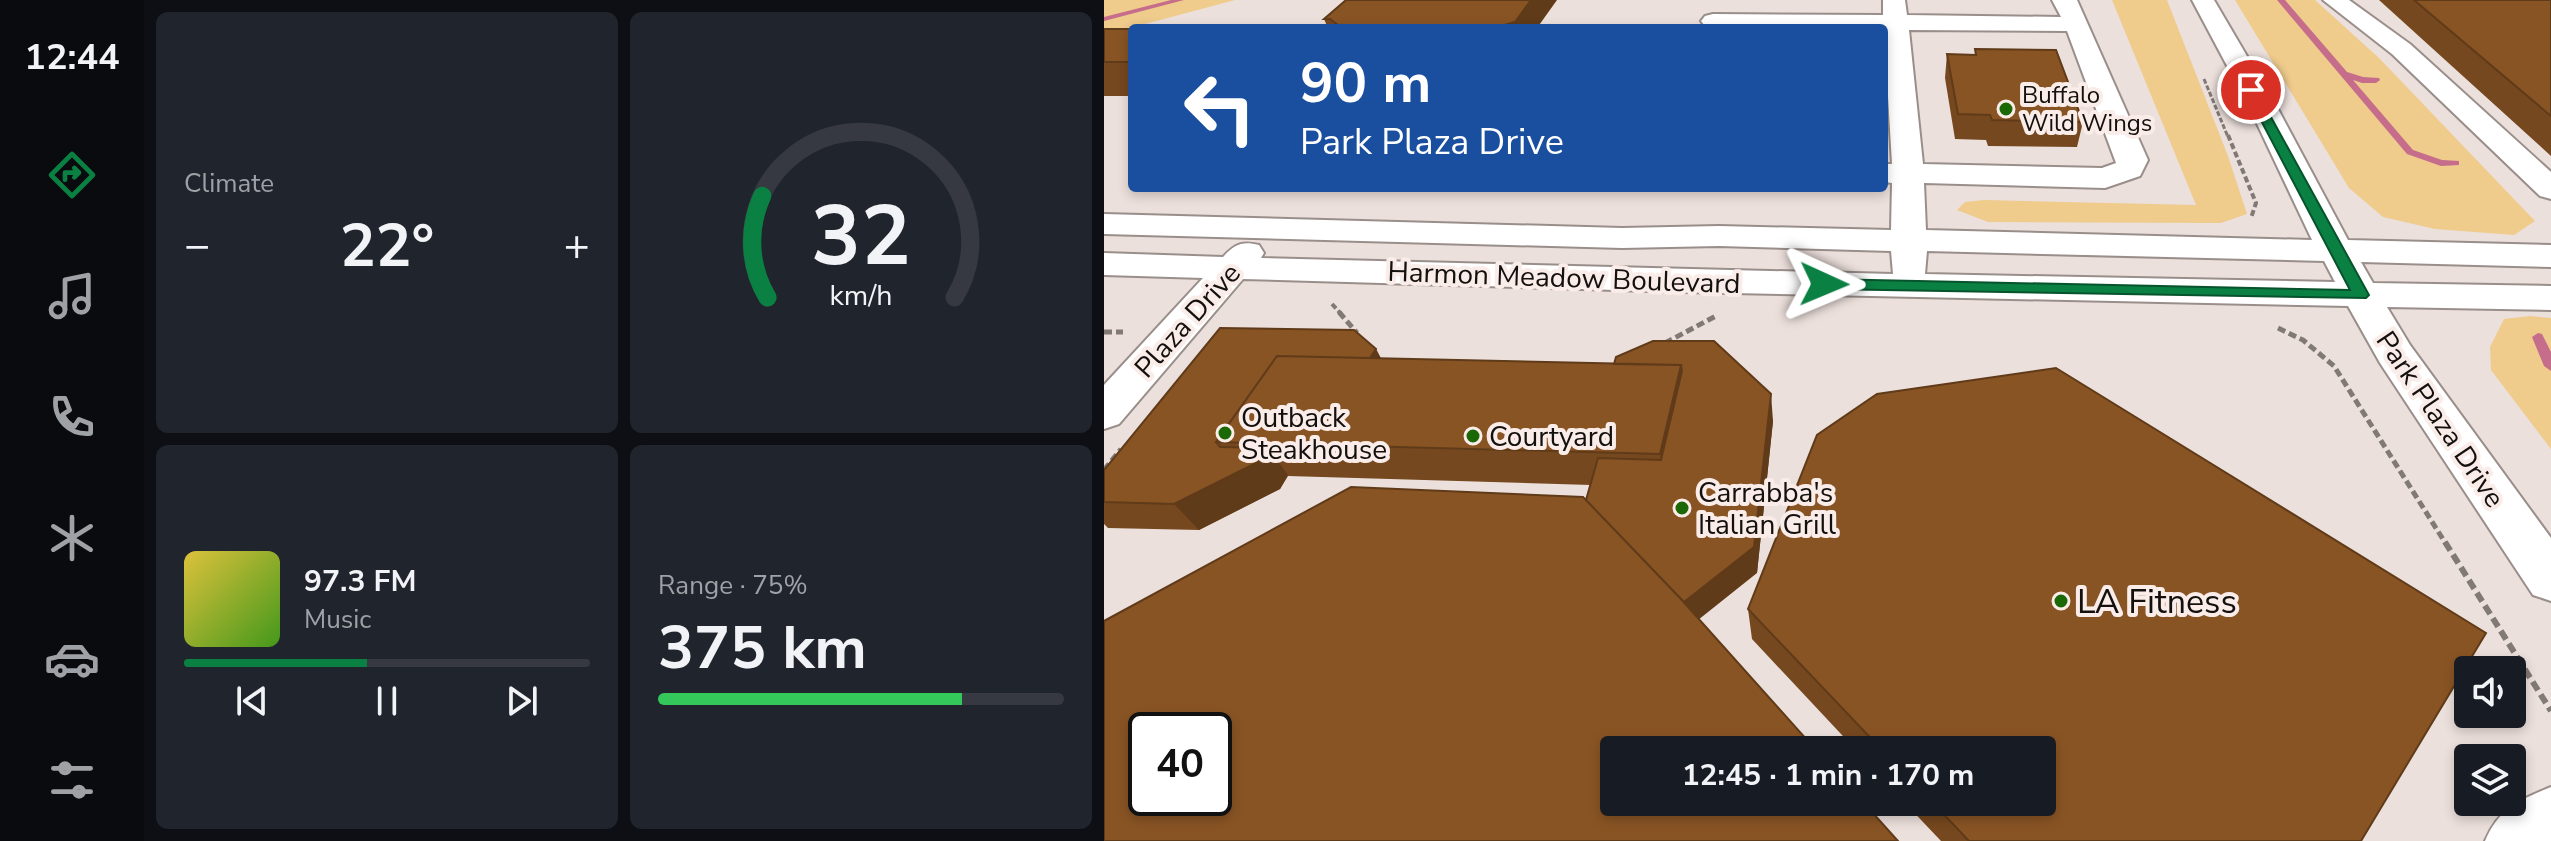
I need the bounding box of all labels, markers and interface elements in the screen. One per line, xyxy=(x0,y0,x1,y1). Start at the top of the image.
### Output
text: 12:44 xyxy=(24,33,120,82)
text: 90 m xyxy=(1300,45,1431,122)
icon: left xyxy=(1168,56,1272,160)
pin xyxy=(2217,56,2285,124)
icon: arrive xyxy=(2229,68,2273,112)
place label: Buffalo Wild Wings xyxy=(2022,79,2152,139)
marker: Buffalo Wild Wings xyxy=(1997,100,2015,118)
text: Park Plaza Drive xyxy=(1300,118,1564,167)
icon: directions xyxy=(44,147,100,203)
text: Climate xyxy=(184,166,274,201)
text: 32 xyxy=(811,180,911,293)
text: 22° xyxy=(340,205,434,287)
text: − xyxy=(184,216,210,276)
text: + xyxy=(564,216,590,276)
position arrow xyxy=(1782,242,1866,326)
street label: Harmon Meadow Boulevard xyxy=(1387,253,1741,303)
street label: Plaza Drive xyxy=(1126,255,1249,386)
icon: music xyxy=(44,268,100,324)
text: km/h xyxy=(830,276,892,315)
street label: Park Plaza Drive xyxy=(2367,324,2513,515)
icon: phone xyxy=(44,389,100,445)
place label: Outback Steakhouse xyxy=(1241,399,1387,469)
place label: Courtyard xyxy=(1489,418,1614,456)
marker: Outback Steakhouse xyxy=(1216,424,1234,442)
marker: Courtyard xyxy=(1464,427,1482,445)
place label: Carrabba's Italian Grill xyxy=(1698,474,1837,544)
marker: Carrabba's Italian Grill xyxy=(1673,499,1691,517)
icon: climate xyxy=(44,510,100,566)
text: 97.3 FM xyxy=(304,561,416,602)
text: Range · 75% xyxy=(658,568,808,603)
place label: LA Fitness xyxy=(2077,579,2237,625)
marker: LA Fitness xyxy=(2052,592,2070,610)
text: Music xyxy=(304,602,371,637)
text: 375 km xyxy=(658,607,867,689)
icon: car xyxy=(44,631,100,687)
map controls xyxy=(2454,656,2526,816)
button: sound xyxy=(2454,656,2526,728)
icon: previous xyxy=(230,679,274,723)
icon: pause xyxy=(365,679,409,723)
icon: next xyxy=(500,679,544,723)
speed limit sign: 40 xyxy=(1128,712,1232,816)
button: layers xyxy=(2454,744,2526,816)
icon: filters xyxy=(44,752,100,808)
text: 12:45 · 1 min · 170 m xyxy=(1682,755,1974,796)

